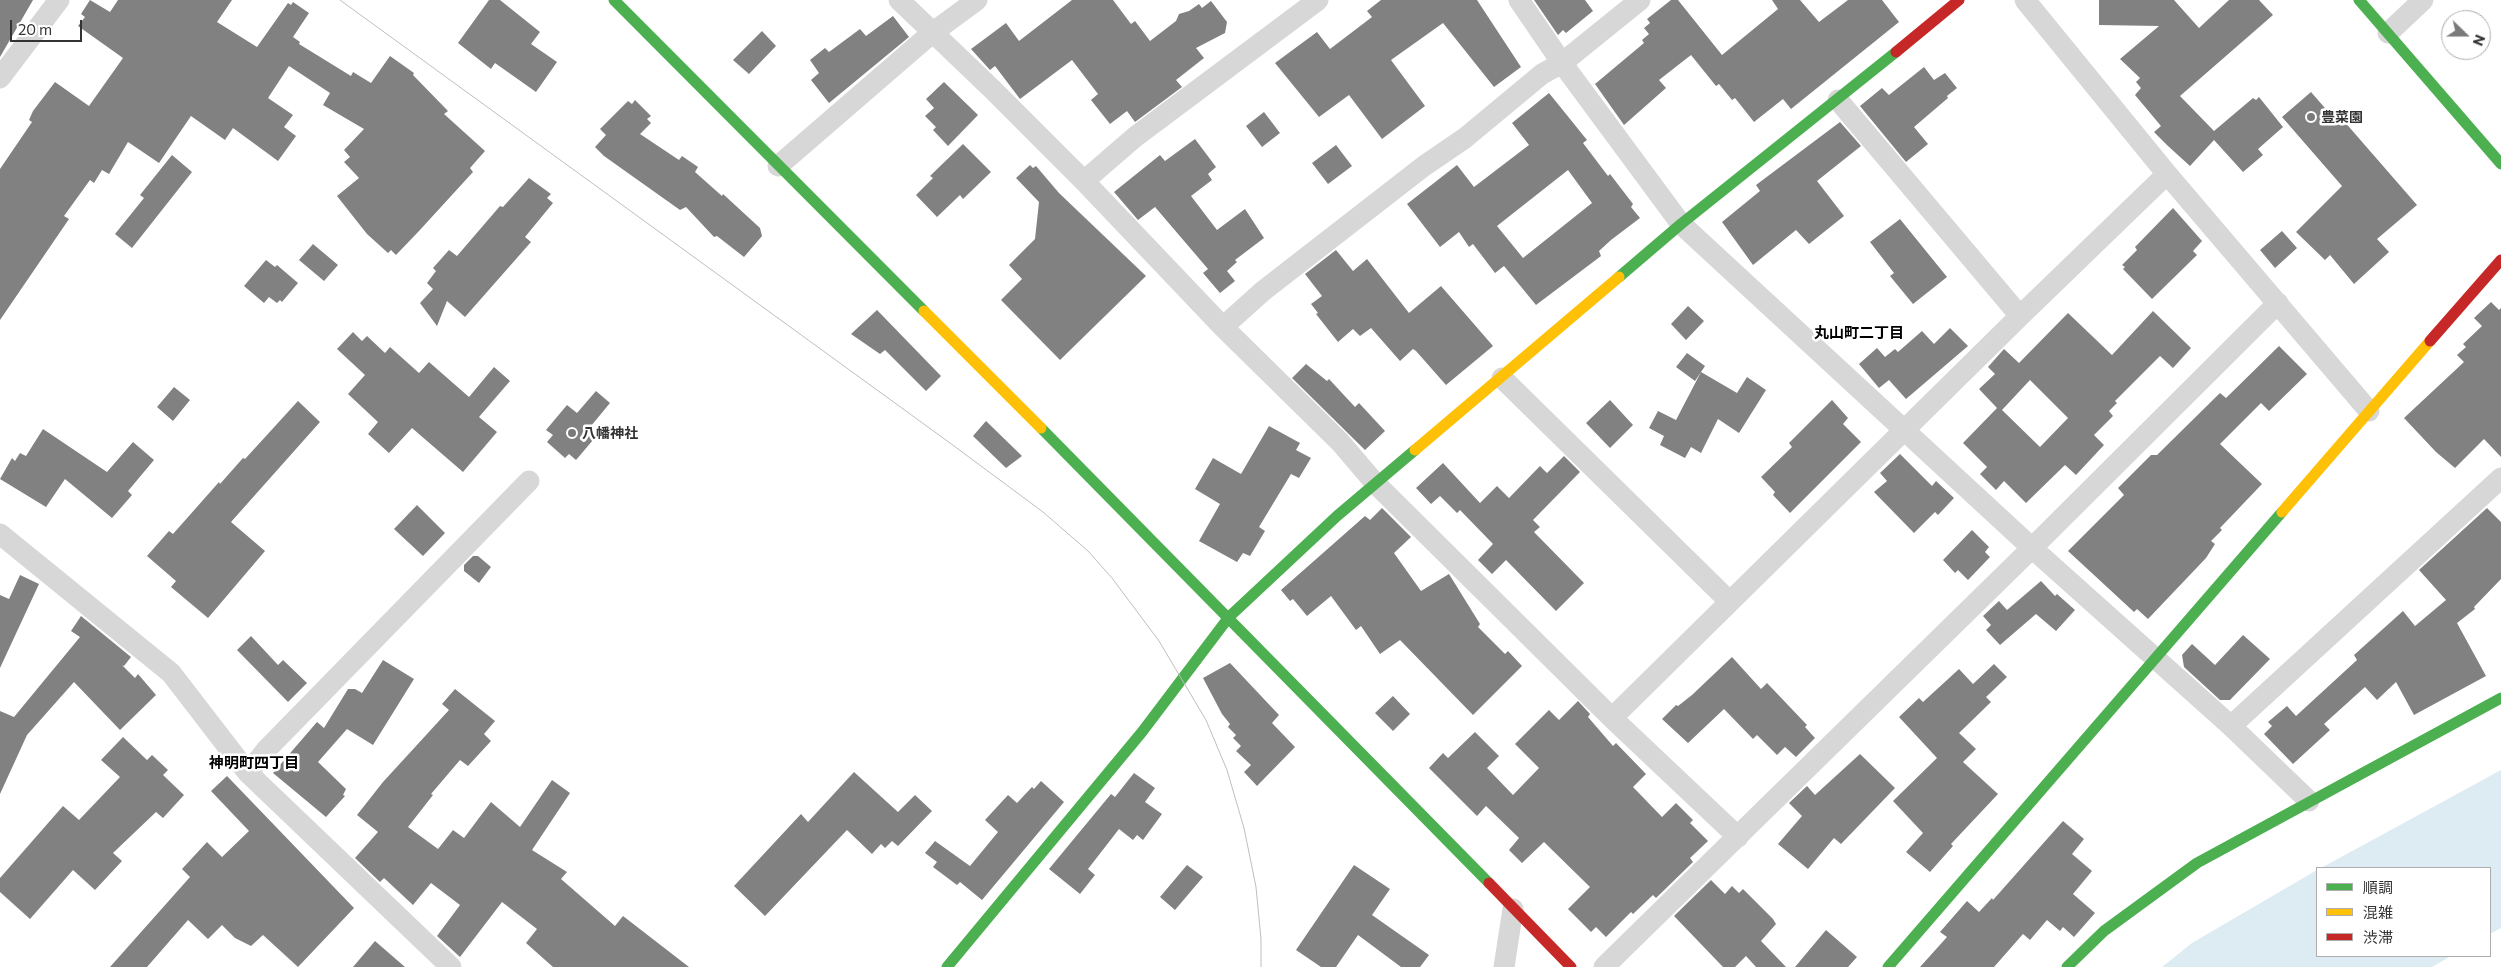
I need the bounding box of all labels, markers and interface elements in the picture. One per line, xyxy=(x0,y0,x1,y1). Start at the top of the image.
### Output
scale bar xyxy=(12,10,85,42)
north arrow xyxy=(2441,10,2491,60)
text: 20 m xyxy=(18,20,52,38)
text: N xyxy=(2470,32,2489,48)
place label: 豊菜園 xyxy=(2321,109,2363,125)
marker: 豊菜園 xyxy=(2305,111,2317,123)
district label: 丸山町二丁目 xyxy=(1814,324,1904,342)
place label: 八幡神社 xyxy=(582,425,638,441)
marker: 八幡神社 xyxy=(566,427,578,439)
district label: 神明町四丁目 xyxy=(209,754,299,772)
legend xyxy=(2316,867,2491,957)
text: 順調 xyxy=(2363,878,2393,896)
text: 混雑 xyxy=(2363,903,2393,921)
text: 渋滞 xyxy=(2363,928,2393,946)

